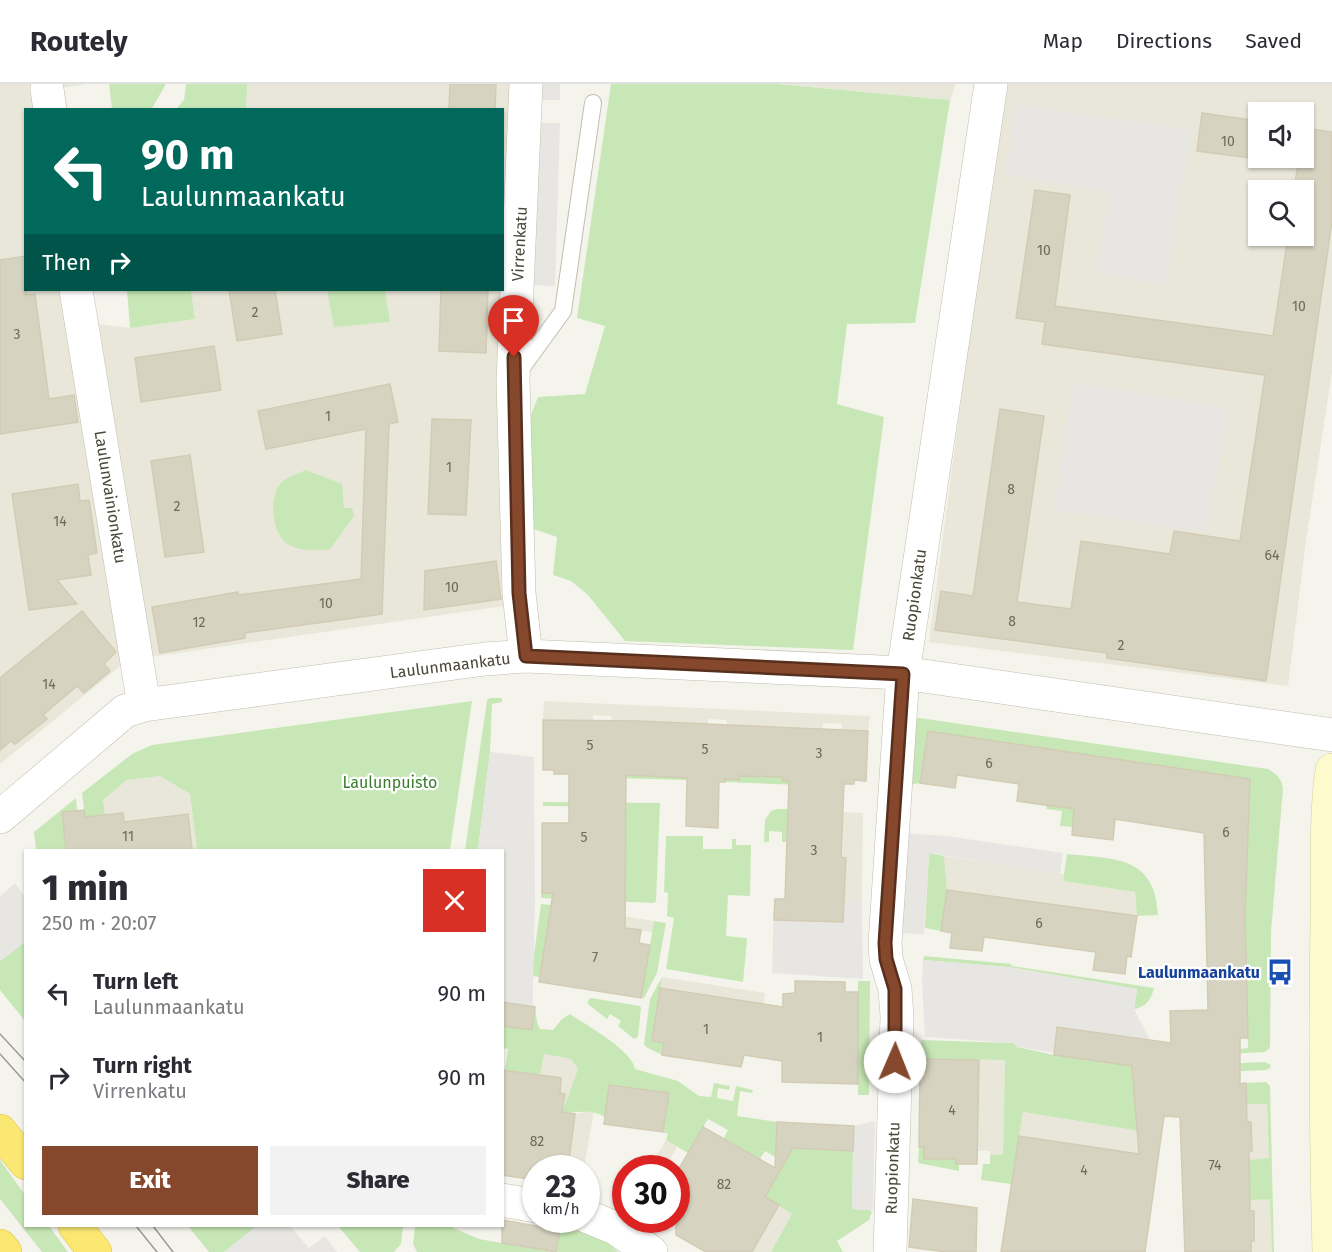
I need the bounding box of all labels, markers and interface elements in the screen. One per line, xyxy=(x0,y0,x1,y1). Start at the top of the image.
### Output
text: Routely xyxy=(30,25,128,58)
text: Map xyxy=(1043,28,1083,54)
text: Directions xyxy=(1116,28,1212,54)
text: Saved xyxy=(1245,28,1302,54)
map controls xyxy=(1248,102,1314,246)
button: sound xyxy=(1248,102,1314,168)
text: 90 m xyxy=(141,130,235,180)
icon: left xyxy=(42,132,120,210)
house number: 10 xyxy=(1221,133,1235,150)
button: search xyxy=(1248,180,1314,246)
text: Laulunmaankatu xyxy=(141,181,346,213)
street label: Virrenkatu xyxy=(508,206,531,282)
house number: 10 xyxy=(1037,242,1051,259)
icon: right xyxy=(103,246,136,279)
text: Then xyxy=(42,249,91,276)
pin xyxy=(488,295,539,357)
house number: 10 xyxy=(1292,298,1306,315)
house number: 2 xyxy=(252,304,259,321)
icon: arrive xyxy=(497,304,530,337)
house number: 3 xyxy=(14,326,21,343)
house number: 1 xyxy=(325,408,331,425)
street label: Laulunvainionkatu xyxy=(91,429,130,565)
house number: 1 xyxy=(446,459,452,476)
house number: 8 xyxy=(1007,481,1015,498)
house number: 2 xyxy=(174,498,181,515)
house number: 14 xyxy=(53,513,67,530)
house number: 64 xyxy=(1265,547,1280,564)
street label: Ruopionkatu xyxy=(899,548,930,642)
house number: 10 xyxy=(445,579,459,596)
house number: 10 xyxy=(319,595,333,612)
house number: 8 xyxy=(1008,613,1016,630)
house number: 12 xyxy=(193,614,206,631)
house number: 2 xyxy=(1118,637,1125,654)
street label: Laulunmaankatu xyxy=(389,649,511,682)
house number: 14 xyxy=(42,676,56,693)
house number: 5 xyxy=(586,737,594,754)
house number: 5 xyxy=(701,741,709,758)
house number: 3 xyxy=(816,745,823,762)
house number: 6 xyxy=(985,755,993,772)
park label: Laulunpuisto xyxy=(343,773,437,792)
house number: 6 xyxy=(1222,824,1230,841)
house number: 11 xyxy=(122,828,134,845)
house number: 5 xyxy=(580,829,588,846)
house number: 3 xyxy=(811,842,818,859)
text: 1 min xyxy=(42,866,128,910)
button: close xyxy=(423,869,486,932)
text: 250 m · 20:07 xyxy=(42,911,156,935)
house number: 6 xyxy=(1035,915,1043,932)
house number: 7 xyxy=(592,949,598,966)
bus stop icon: Laulunmaankatu xyxy=(1265,957,1295,987)
place label: Laulunmaankatu xyxy=(1138,963,1260,982)
text: Turn left xyxy=(93,968,178,995)
icon: left xyxy=(42,977,75,1010)
text: 90 m xyxy=(437,980,486,1007)
text: Laulunmaankatu xyxy=(93,995,245,1019)
house number: 1 xyxy=(703,1021,709,1038)
house number: 1 xyxy=(817,1029,823,1046)
position arrow xyxy=(863,1030,927,1094)
text: Turn right xyxy=(93,1052,192,1079)
icon: right xyxy=(42,1061,75,1094)
text: 90 m xyxy=(437,1064,486,1091)
text: Virrenkatu xyxy=(93,1079,187,1103)
house number: 4 xyxy=(948,1102,956,1119)
street label: Ruopionkatu xyxy=(881,1121,904,1215)
house number: 82 xyxy=(530,1133,544,1150)
button: Exit xyxy=(42,1146,258,1215)
button: Share xyxy=(270,1146,486,1215)
speed limit sign: 30 xyxy=(612,1155,690,1233)
house number: 74 xyxy=(1208,1157,1222,1174)
house number: 4 xyxy=(1080,1162,1088,1179)
text: 23 xyxy=(546,1169,576,1205)
house number: 82 xyxy=(717,1176,731,1193)
text: km/h xyxy=(542,1200,580,1218)

